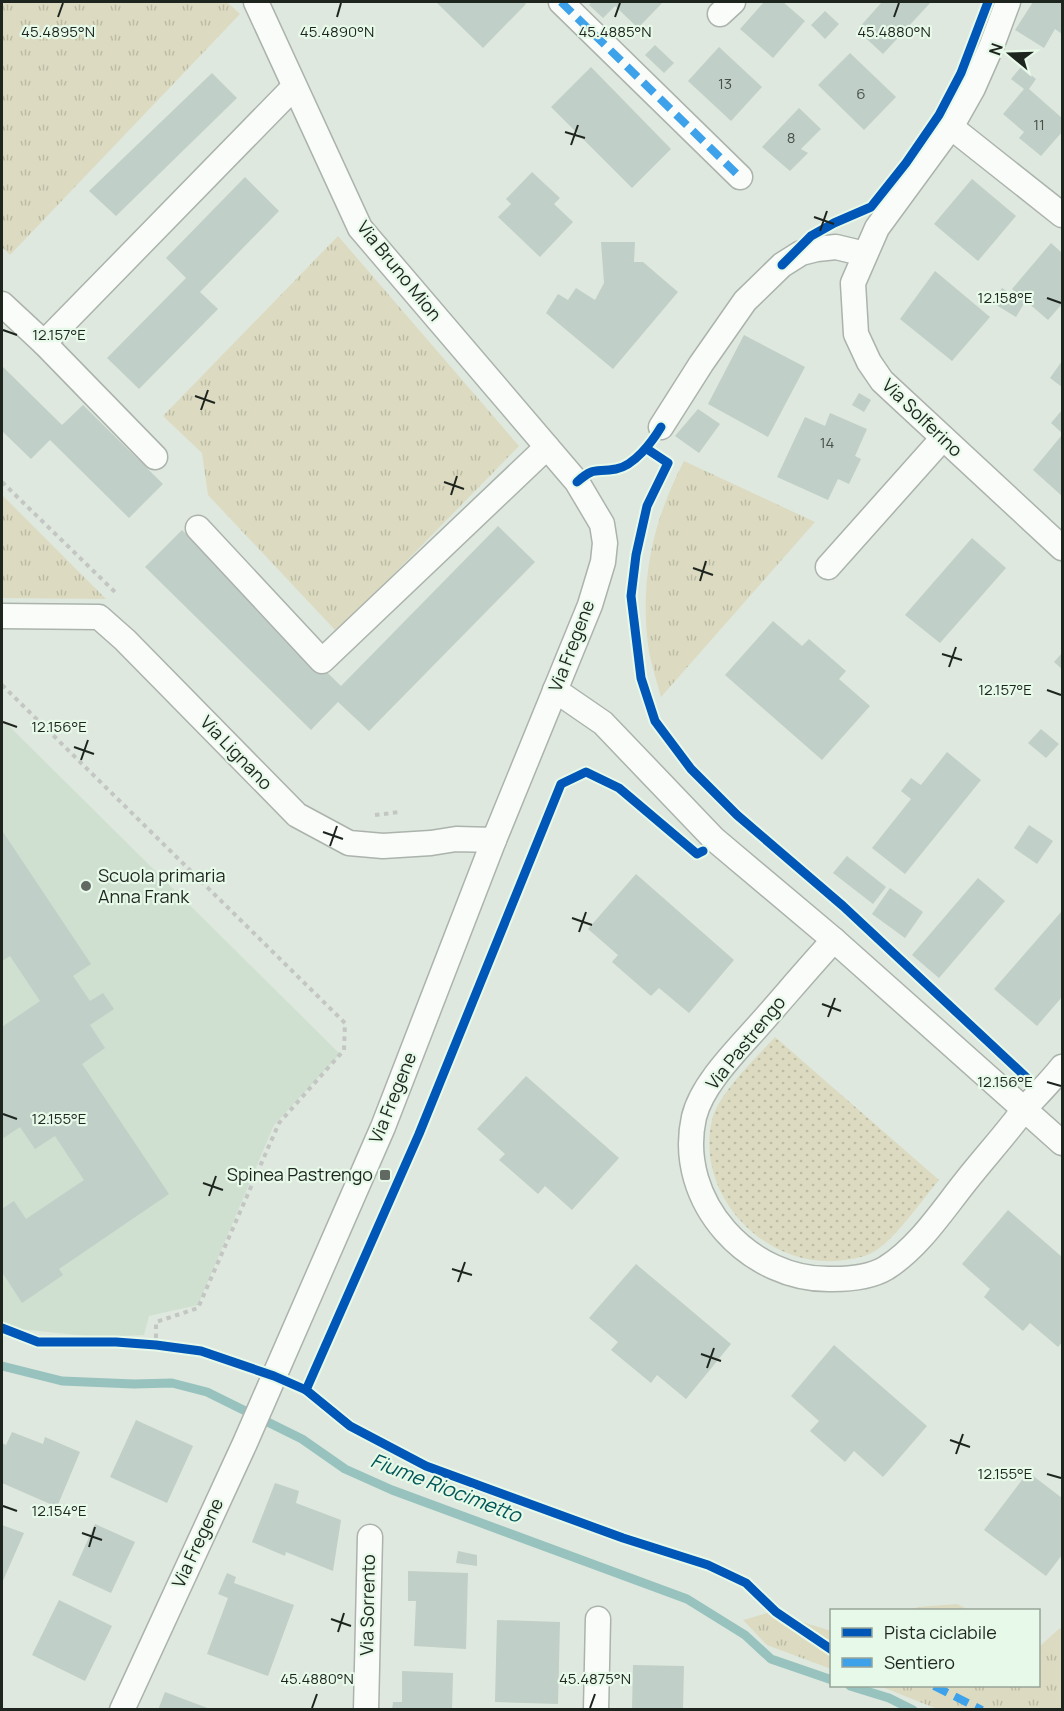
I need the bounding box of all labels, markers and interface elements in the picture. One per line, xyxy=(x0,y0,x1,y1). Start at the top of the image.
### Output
text: 45.4895°N xyxy=(21,21,95,42)
text: 45.4890°N xyxy=(300,21,374,42)
text: 45.4885°N xyxy=(578,21,652,42)
text: 45.4880°N xyxy=(857,21,931,42)
north arrow xyxy=(980,24,1040,84)
text: N xyxy=(984,40,1008,58)
house number: 13 xyxy=(718,73,732,94)
house number: 6 xyxy=(856,83,866,104)
house number: 11 xyxy=(1033,114,1045,135)
house number: 8 xyxy=(787,127,795,148)
street label: Via Bruno Mion xyxy=(352,215,448,325)
text: 12.158°E xyxy=(978,287,1032,308)
text: 12.157°E xyxy=(32,324,86,345)
street label: Via Solferino xyxy=(877,373,968,462)
house number: 14 xyxy=(820,432,834,453)
street label: Via Fregene xyxy=(543,596,600,695)
text: 12.157°E xyxy=(978,679,1032,700)
street label: Via Lignano xyxy=(195,710,278,795)
text: 12.156°E xyxy=(31,716,87,737)
place label: Scuola primaria Anna Frank xyxy=(98,863,226,908)
marker: Scuola primaria Anna Frank xyxy=(79,879,93,893)
street label: Via Pastrengo xyxy=(700,991,790,1094)
street label: Via Fregene xyxy=(363,1049,421,1147)
text: 12.156°E xyxy=(977,1071,1033,1092)
text: 12.155°E xyxy=(32,1108,86,1129)
place label: Spinea Pastrengo xyxy=(227,1162,373,1186)
marker: Spinea Pastrengo xyxy=(378,1168,392,1182)
water label: Fiume Riocimetto xyxy=(367,1446,526,1529)
text: 12.155°E xyxy=(978,1463,1032,1484)
street label: Via Fregene xyxy=(166,1494,228,1591)
text: 12.154°E xyxy=(31,1500,87,1521)
street label: Via Sorrento xyxy=(354,1554,380,1656)
legend xyxy=(830,1609,1040,1687)
text: Pista ciclabile xyxy=(884,1620,997,1644)
text: Sentiero xyxy=(884,1650,955,1674)
text: 45.4880°N xyxy=(280,1668,354,1689)
text: 45.4875°N xyxy=(559,1668,631,1689)

